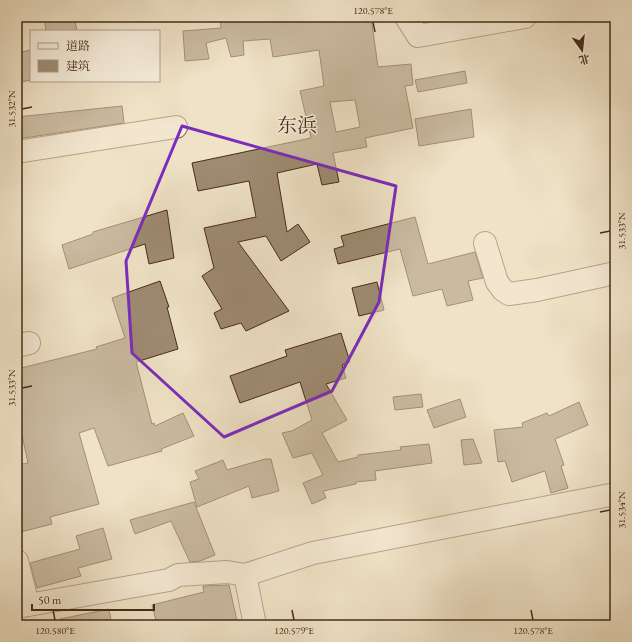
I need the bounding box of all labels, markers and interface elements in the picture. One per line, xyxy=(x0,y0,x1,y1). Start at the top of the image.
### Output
text: 120.578°E xyxy=(353,4,393,17)
legend xyxy=(30,30,160,82)
north arrow xyxy=(562,30,602,70)
text: 道路 xyxy=(66,38,90,54)
text: 北 xyxy=(577,51,592,68)
text: 建筑 xyxy=(66,58,90,74)
text: 31.532°N xyxy=(5,90,18,128)
district label: 东浜 xyxy=(277,112,317,138)
text: 31.533°N xyxy=(615,212,628,250)
text: 31.533°N xyxy=(5,369,18,407)
text: 31.534°N xyxy=(615,491,628,529)
scale bar xyxy=(32,586,154,612)
text: 50 m xyxy=(38,592,62,608)
text: 120.580°E xyxy=(35,624,75,637)
text: 120.579°E xyxy=(274,624,314,637)
text: 120.578°E xyxy=(513,624,553,637)

